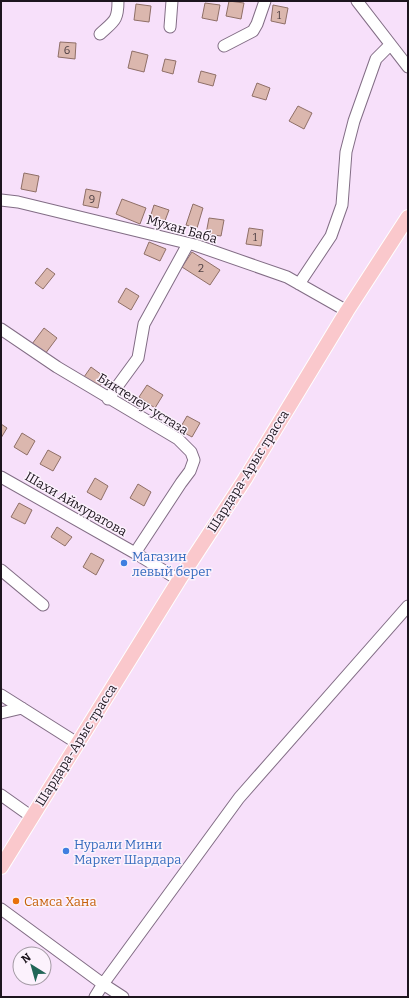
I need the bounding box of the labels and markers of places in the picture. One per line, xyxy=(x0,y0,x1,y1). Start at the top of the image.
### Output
place label: Магазин левый берег xyxy=(132,549,211,579)
marker: Магазин левый берег xyxy=(119,558,129,568)
place label: Нурали Мини Маркет Шардара xyxy=(74,837,181,867)
marker: Нурали Мини Маркет Шардара xyxy=(61,846,71,856)
place label: Самса Хана xyxy=(24,894,97,909)
marker: Самса Хана xyxy=(11,896,21,906)

